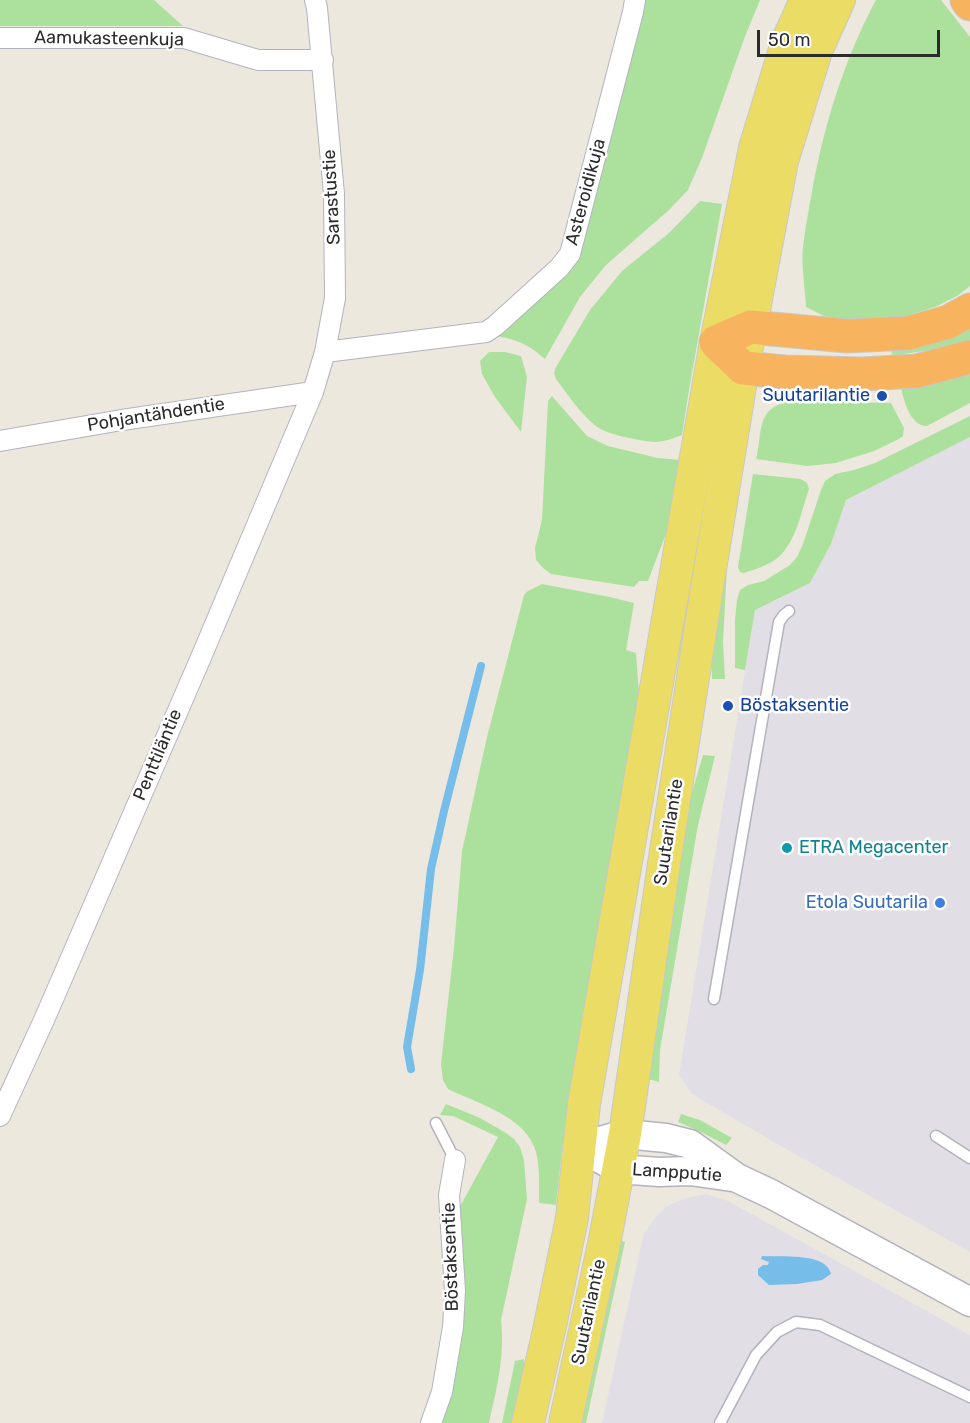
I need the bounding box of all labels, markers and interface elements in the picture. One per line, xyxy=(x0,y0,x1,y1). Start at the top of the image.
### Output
scale bar xyxy=(760,18,943,56)
street label: Aamukasteenkuja xyxy=(34,27,184,51)
text: 50 m xyxy=(768,29,811,51)
street label: Asteroidikuja xyxy=(561,136,611,248)
street label: Sarastustie xyxy=(319,149,345,245)
place label: Suutarilantie xyxy=(762,385,870,407)
marker: Suutarilantie xyxy=(875,389,889,403)
street label: Pohjantähdentie xyxy=(86,393,226,437)
place label: Böstaksentie xyxy=(740,695,849,717)
marker: Böstaksentie xyxy=(721,699,735,713)
street label: Penttiläntie xyxy=(129,706,187,804)
street label: Suutarilantie xyxy=(650,777,688,887)
place label: ETRA Megacenter xyxy=(799,837,948,859)
marker: ETRA Megacenter xyxy=(780,841,794,855)
place label: Etola Suutarila xyxy=(806,892,928,914)
marker: Etola Suutarila xyxy=(933,896,947,910)
street label: Lampputie xyxy=(631,1159,723,1187)
street label: Böstaksentie xyxy=(438,1202,464,1312)
street label: Suutarilantie xyxy=(567,1257,611,1367)

